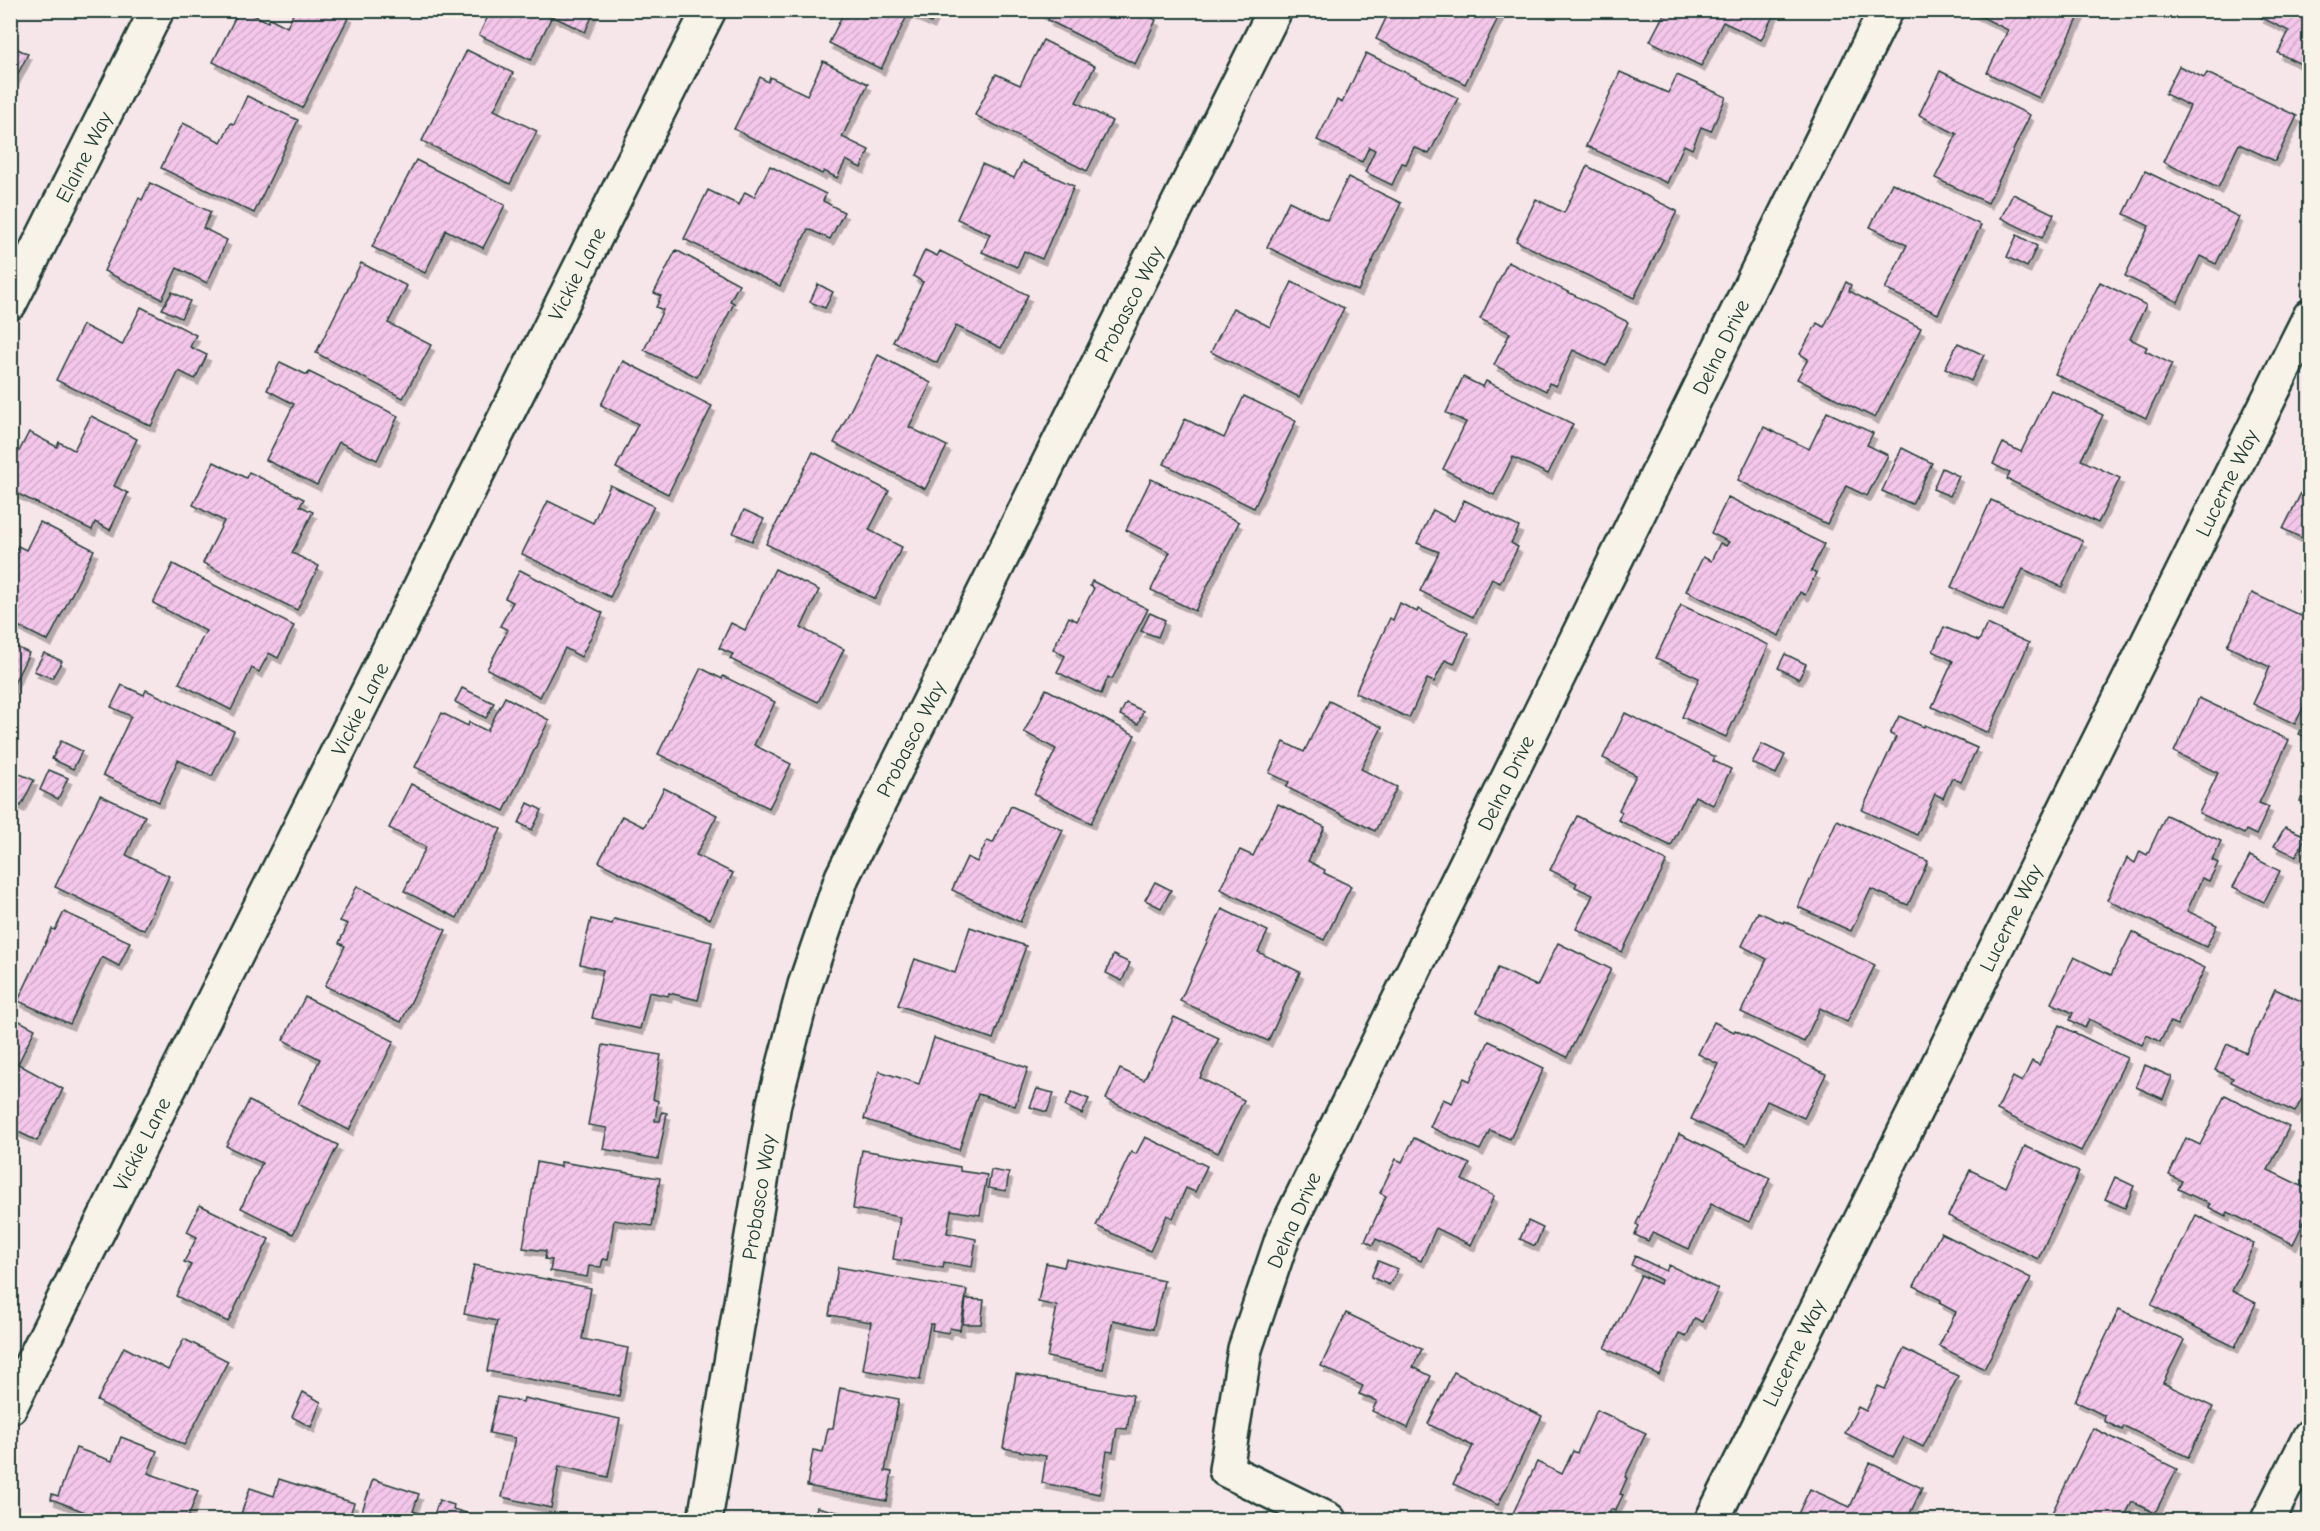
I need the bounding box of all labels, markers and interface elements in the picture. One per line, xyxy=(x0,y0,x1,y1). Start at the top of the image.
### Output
street label: Elaine Way xyxy=(51,107,117,207)
street label: Vickie Lane xyxy=(543,223,611,325)
street label: Probasco Way xyxy=(1090,242,1169,366)
street label: Delna Drive xyxy=(1688,295,1754,399)
street label: Lucerne Way xyxy=(2191,425,2264,540)
street label: Vickie Lane xyxy=(326,658,394,760)
street label: Probasco Way xyxy=(872,677,951,801)
street label: Delna Drive xyxy=(1473,731,1539,835)
street label: Lucerne Way xyxy=(1975,860,2048,975)
street label: Vickie Lane xyxy=(108,1093,176,1195)
street label: Probasco Way xyxy=(737,1132,781,1262)
street label: Delna Drive xyxy=(1262,1168,1326,1272)
street label: Lucerne Way xyxy=(1758,1295,1831,1410)

